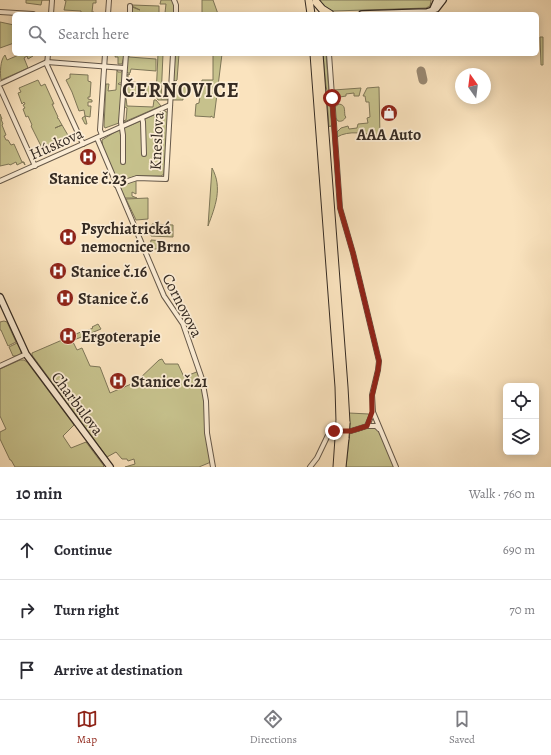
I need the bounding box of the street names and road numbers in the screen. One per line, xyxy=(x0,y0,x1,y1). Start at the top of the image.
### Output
street label: Kneslova xyxy=(144,111,170,171)
street label: Húskova xyxy=(26,122,87,166)
street label: Cornovova xyxy=(157,270,208,342)
street label: Charbulova xyxy=(46,367,109,441)

